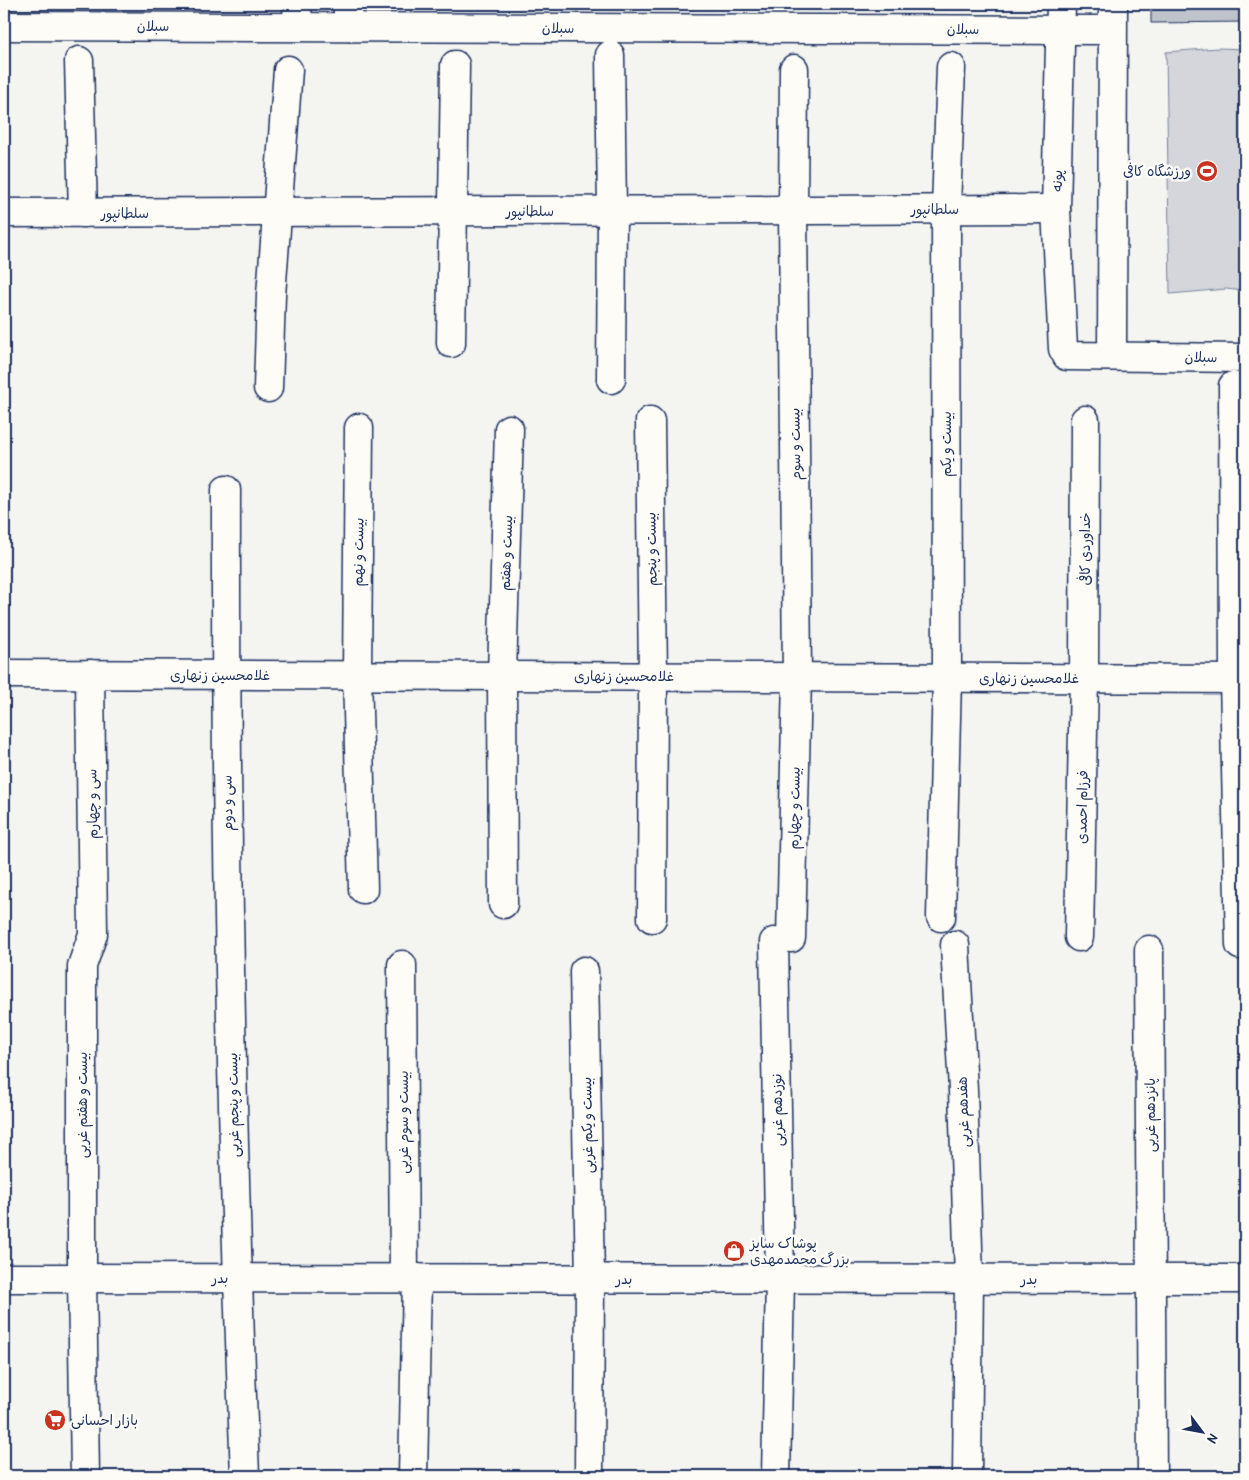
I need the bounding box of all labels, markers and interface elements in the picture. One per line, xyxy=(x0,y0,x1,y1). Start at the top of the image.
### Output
street label: سبلان xyxy=(137,16,169,35)
street label: سبلان xyxy=(542,18,574,37)
street label: سبلان xyxy=(947,19,979,38)
sports icon: ورزشگاه کافی xyxy=(1195,159,1219,183)
place label: ورزشگاه کافی xyxy=(1123,161,1191,180)
street label: پونه xyxy=(1047,170,1067,192)
street label: سلطانپور xyxy=(910,199,959,219)
street label: سلطانپور xyxy=(505,201,554,221)
street label: سلطانپور xyxy=(100,203,149,223)
street label: سبلان xyxy=(1185,347,1218,366)
street label: بیست و سوم xyxy=(784,408,808,480)
street label: بیست و یکم xyxy=(936,411,957,477)
street label: بیست و پنجم xyxy=(640,512,663,586)
street label: خداوردی کافی xyxy=(1075,512,1094,586)
street label: بیست و هفتم xyxy=(495,515,518,591)
street label: بیست و نهم xyxy=(347,517,370,587)
street label: غلامحسین زنهاری xyxy=(170,665,270,684)
street label: غلامحسین زنهاری xyxy=(574,666,674,685)
street label: غلامحسین زنهاری xyxy=(979,668,1079,687)
street label: بیست و چهارم xyxy=(783,766,806,850)
street label: سی و چهارم xyxy=(81,769,104,839)
street label: فرزام احمدی xyxy=(1071,770,1094,844)
street label: سی و دوم xyxy=(217,775,238,831)
street label: بیست و هفتم غربی xyxy=(72,1052,93,1158)
street label: بیست و پنجم غربی xyxy=(222,1052,245,1158)
street label: بیست و سوم غربی xyxy=(393,1070,415,1174)
street label: نوزدهم غربی xyxy=(766,1073,789,1147)
street label: هفدهم غربی xyxy=(952,1076,975,1148)
street label: بیست و یکم غربی xyxy=(576,1077,599,1173)
street label: پانزدهم غربی xyxy=(1140,1078,1161,1152)
place label: پوشاک سایز بزرگ محمدمهدی xyxy=(749,1233,850,1268)
shop icon: پوشاک سایز بزرگ محمدمهدی xyxy=(722,1239,746,1263)
street label: بدر xyxy=(211,1268,228,1287)
street label: بدر xyxy=(615,1269,632,1288)
street label: بدر xyxy=(1020,1269,1037,1288)
supermarket icon: بازار احسانی xyxy=(43,1408,67,1432)
north arrow xyxy=(1176,1408,1226,1458)
place label: بازار احسانی xyxy=(71,1410,138,1429)
text: N xyxy=(1203,1431,1223,1448)

